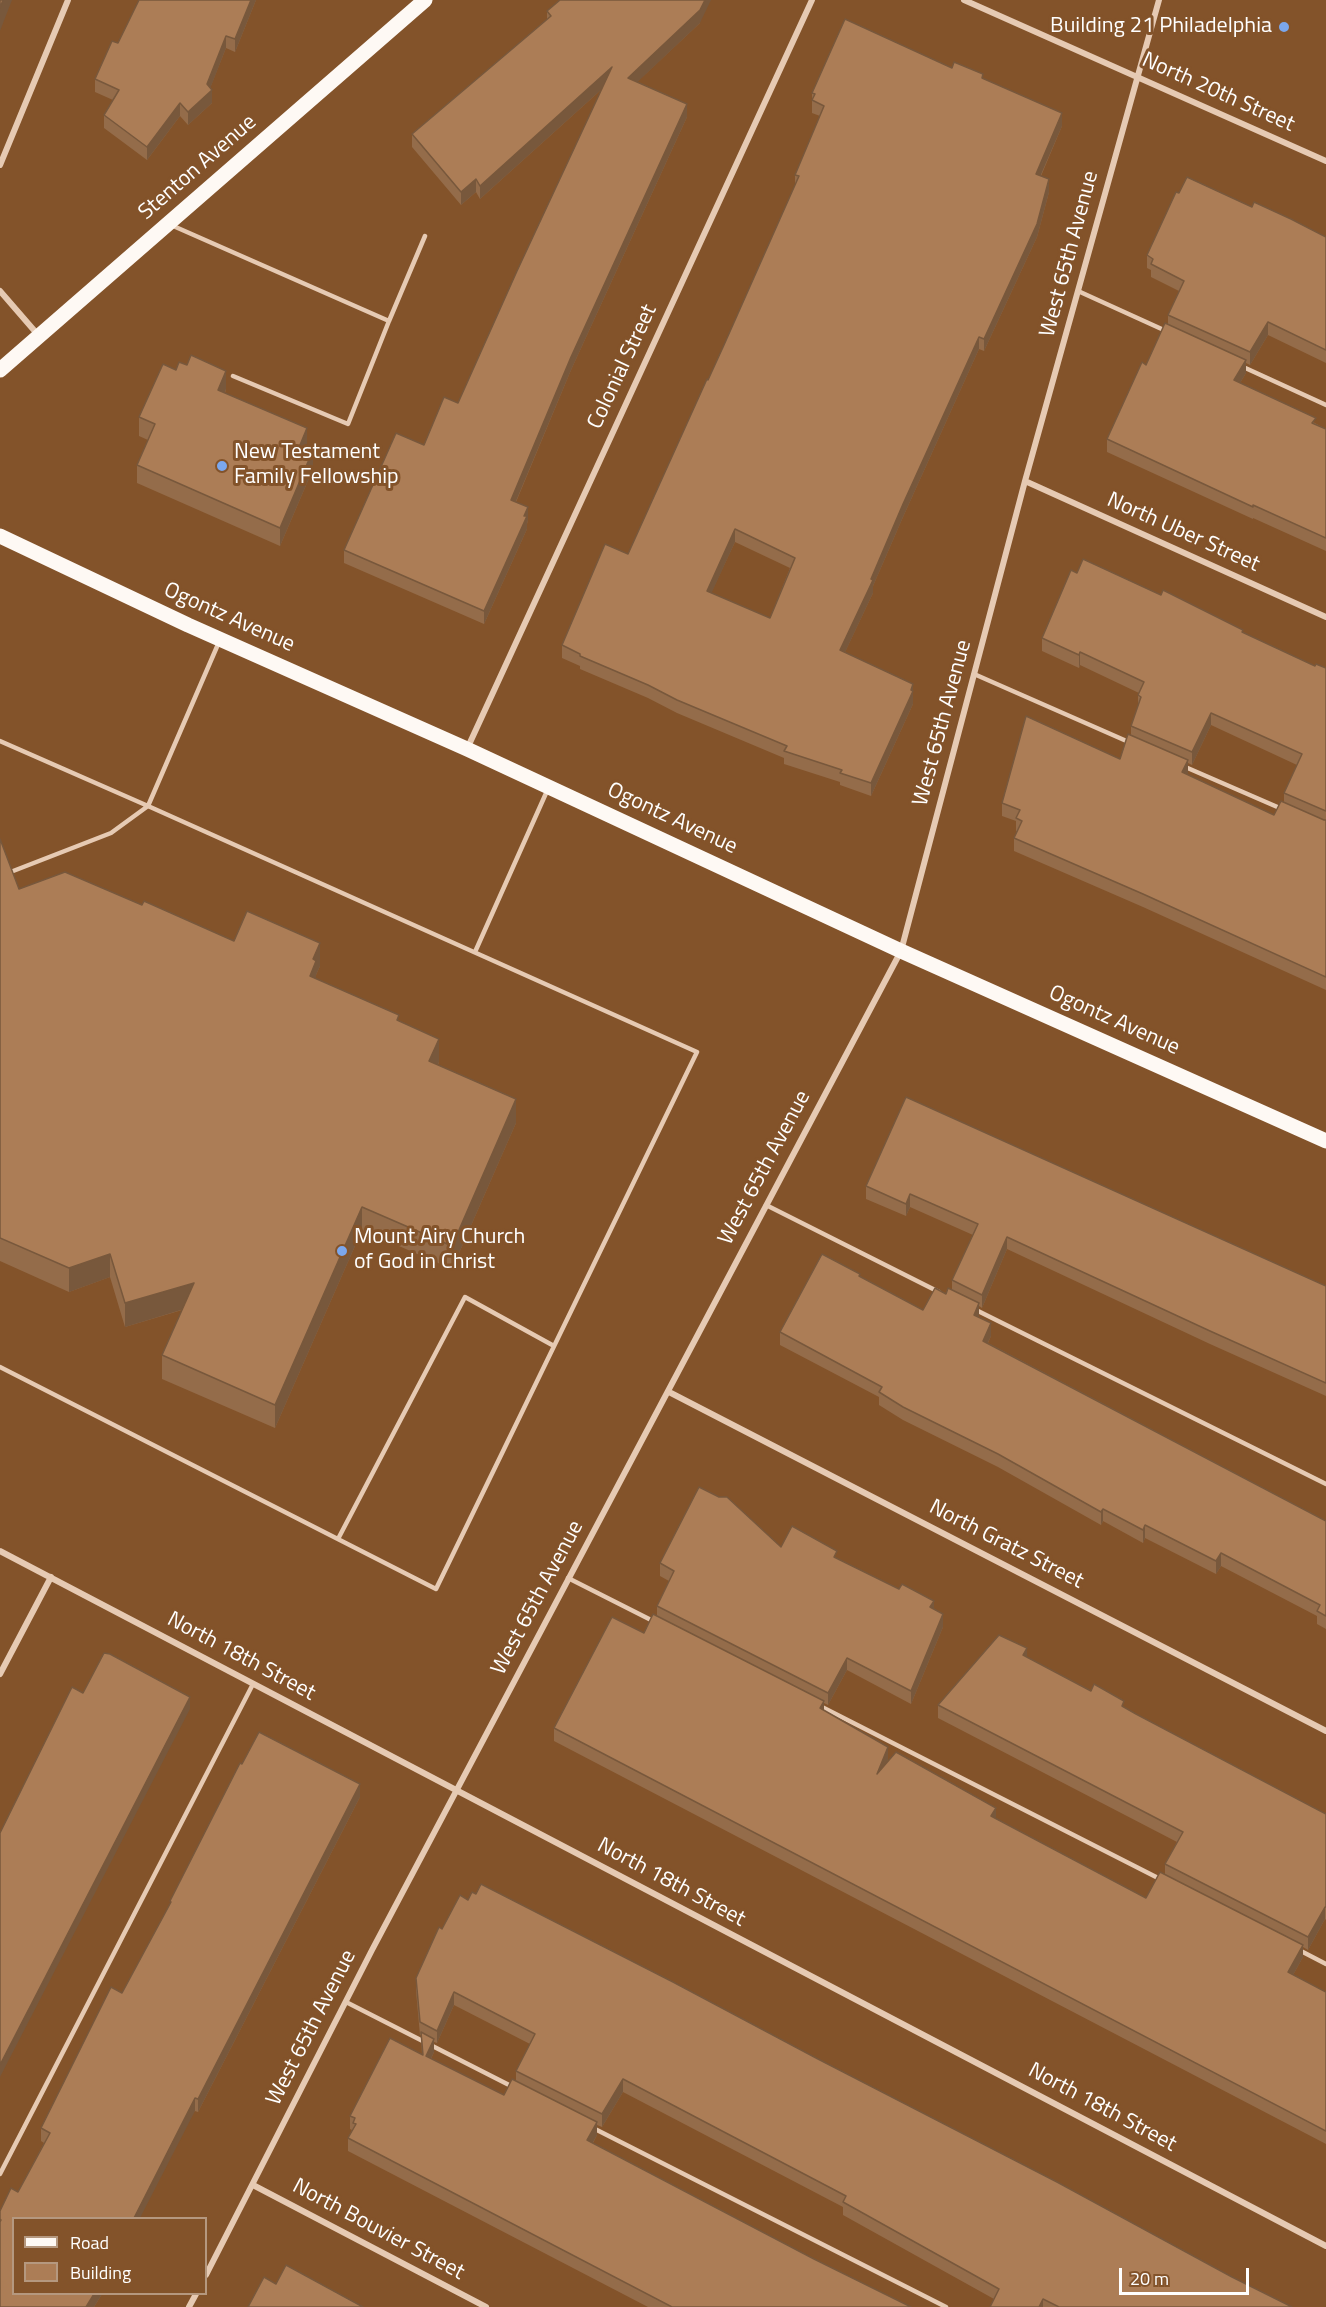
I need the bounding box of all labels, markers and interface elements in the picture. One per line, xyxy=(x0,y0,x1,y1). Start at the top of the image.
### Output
place label: Building 21 Philadelphia xyxy=(1050,14,1272,40)
marker: Building 21 Philadelphia xyxy=(1277,20,1291,34)
street label: North 20th Street xyxy=(1138,48,1298,138)
street label: Stenton Avenue xyxy=(134,110,262,226)
street label: West 65th Avenue xyxy=(1035,168,1105,340)
street label: Colonial Street xyxy=(583,301,663,433)
place label: New Testament Family Fellowship xyxy=(234,440,399,492)
marker: New Testament Family Fellowship xyxy=(215,459,229,473)
street label: North Uber Street xyxy=(1103,488,1263,578)
street label: Ogontz Avenue xyxy=(159,577,299,659)
street label: West 65th Avenue xyxy=(908,637,978,809)
street label: Ogontz Avenue xyxy=(603,777,741,861)
street label: Ogontz Avenue xyxy=(1044,980,1184,1062)
street label: West 65th Avenue xyxy=(713,1086,817,1250)
place label: Mount Airy Church of God in Christ xyxy=(354,1225,525,1276)
marker: Mount Airy Church of God in Christ xyxy=(335,1244,349,1258)
street label: North Gratz Street xyxy=(924,1495,1088,1595)
street label: West 65th Avenue xyxy=(486,1516,590,1680)
street label: North 18th Street xyxy=(162,1607,320,1707)
street label: North 18th Street xyxy=(592,1833,750,1933)
street label: West 65th Avenue xyxy=(261,1946,363,2110)
street label: North 18th Street xyxy=(1023,2058,1181,2158)
street label: North Bouvier Street xyxy=(288,2174,468,2286)
legend xyxy=(12,2217,207,2295)
text: Road xyxy=(70,2229,109,2256)
scale bar xyxy=(1122,2256,1252,2294)
text: Building xyxy=(70,2259,131,2286)
text: 20 m xyxy=(1130,2265,1169,2292)

